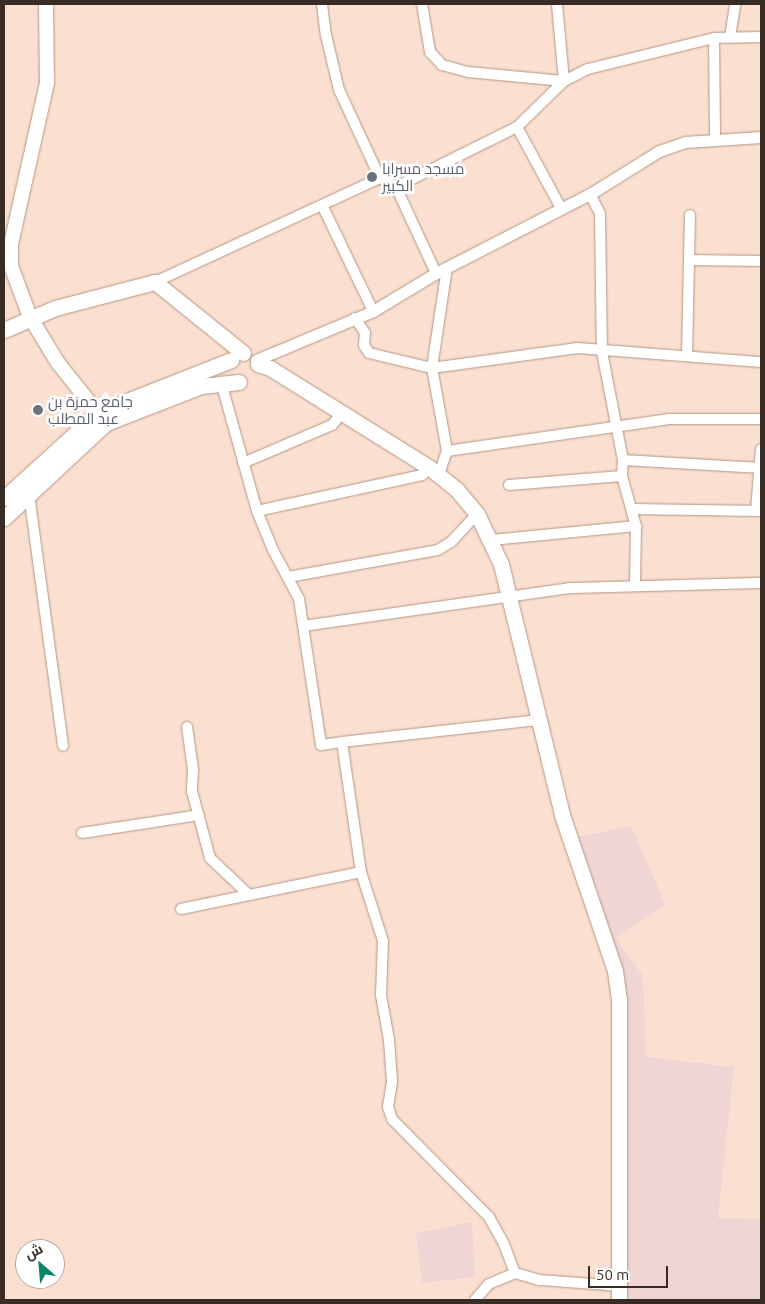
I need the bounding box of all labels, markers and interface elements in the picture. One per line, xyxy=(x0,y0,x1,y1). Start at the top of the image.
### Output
place label: مسجد مسرابا الكبير xyxy=(382,159,464,194)
marker: مسجد مسرابا الكبير xyxy=(366,171,378,183)
place label: جامع حمزة بن عبد المطلب xyxy=(48,392,133,427)
marker: جامع حمزة بن عبد المطلب xyxy=(32,404,44,416)
north arrow xyxy=(15,1239,65,1289)
text: ش xyxy=(22,1240,45,1263)
scale bar xyxy=(590,1256,670,1288)
text: 50 m xyxy=(596,1266,629,1283)

